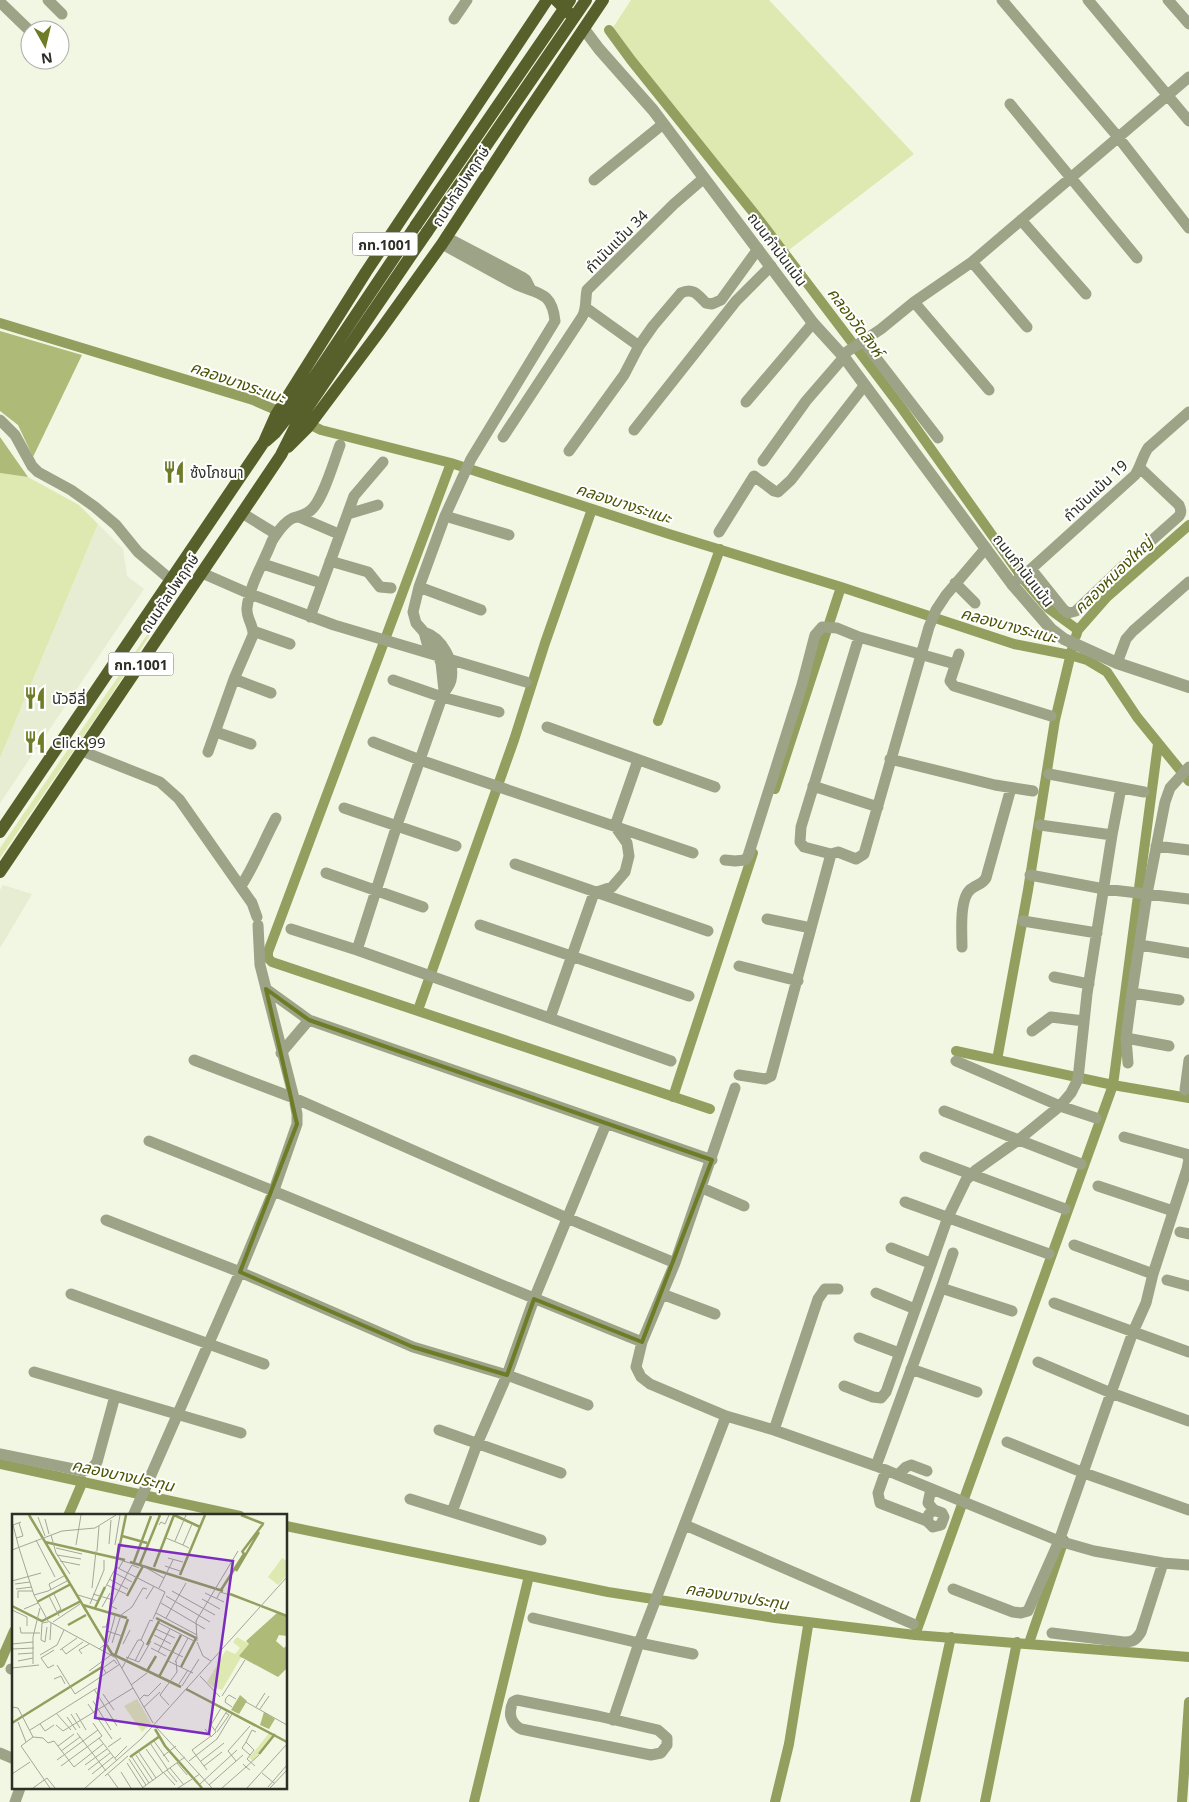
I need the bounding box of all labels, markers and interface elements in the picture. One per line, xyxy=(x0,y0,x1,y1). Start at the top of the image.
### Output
north arrow xyxy=(20,20,70,70)
text: N xyxy=(40,48,54,69)
street label: ถนนกัลปพฤกษ์ xyxy=(427,142,494,230)
street label: กำนันแม้น 34 xyxy=(580,205,652,277)
street label: ถนนกำนันแม้น xyxy=(744,208,812,290)
road number: กท.1001 xyxy=(352,232,418,255)
water label: คลองวัดสิงห์ xyxy=(823,283,891,364)
water label: คลองบางระแนะ xyxy=(188,355,290,409)
street label: กำนันแม้น 19 xyxy=(1058,455,1132,525)
restaurant icon: ซ้งโภชนา xyxy=(161,459,187,485)
place label: ซ้งโภชนา xyxy=(190,462,244,482)
water label: คลองบางระแนะ xyxy=(574,477,676,529)
street label: ถนนกำนันแม้น xyxy=(989,529,1059,611)
water label: คลองหนองใหญ่ xyxy=(1069,530,1159,618)
street label: ถนนกัลปพฤกษ์ xyxy=(135,549,203,637)
water label: คลองบางระแนะ xyxy=(958,602,1061,649)
road number: กท.1001 xyxy=(108,652,174,676)
restaurant icon: นัวอีลี่ xyxy=(22,685,48,711)
place label: นัวอีลี่ xyxy=(52,688,86,708)
restaurant icon: Click 99 xyxy=(22,729,48,755)
place label: Click 99 xyxy=(52,732,106,752)
water label: คลองบางประทุน xyxy=(70,1453,177,1497)
inset map xyxy=(12,1514,288,1790)
water label: คลองบางประทุน xyxy=(684,1577,791,1615)

